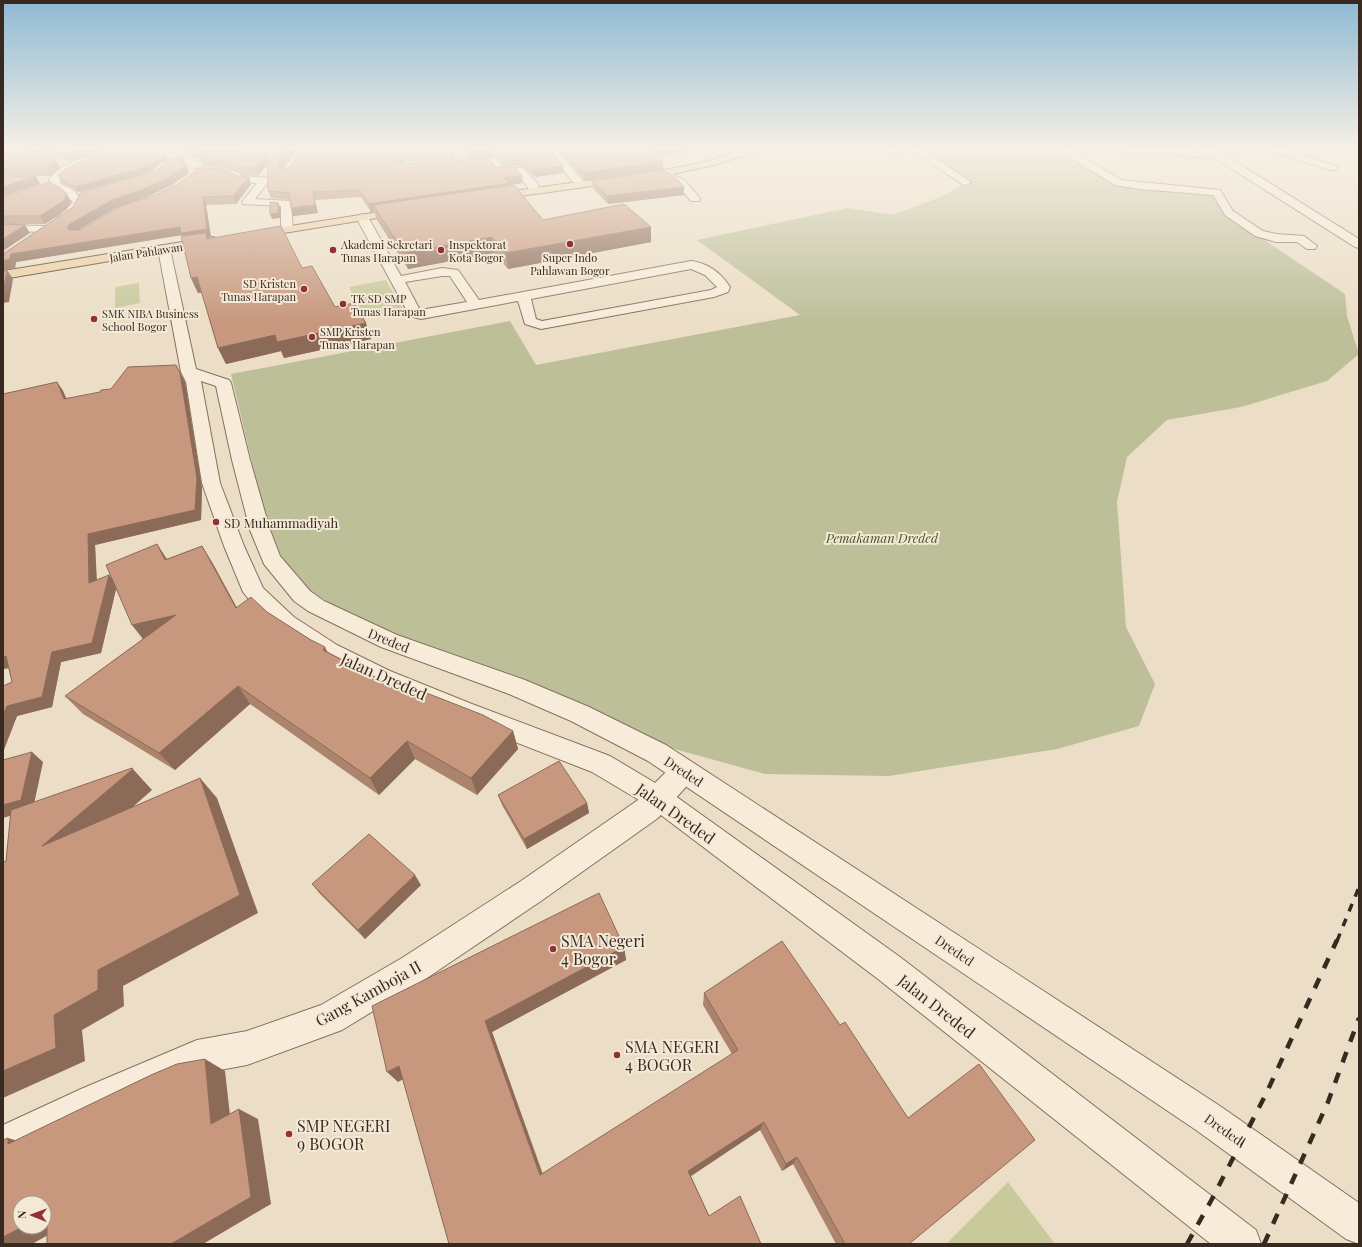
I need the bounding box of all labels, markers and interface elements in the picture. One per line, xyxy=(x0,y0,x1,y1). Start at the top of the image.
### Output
place label: Akademi Sekretari Tunas Harapan xyxy=(340,237,432,265)
place label: Inspektorat Kota Bogor xyxy=(449,237,507,265)
street label: Jalan Pahlawan xyxy=(107,239,184,265)
marker: Super Indo Pahlawan Bogor xyxy=(565,239,575,249)
marker: Akademi Sekretari Tunas Harapan xyxy=(328,245,338,255)
marker: Inspektorat Kota Bogor xyxy=(436,245,446,255)
place label: Super Indo Pahlawan Bogor xyxy=(530,250,610,278)
place label: SD Kristen Tunas Harapan xyxy=(221,276,296,304)
marker: SD Kristen Tunas Harapan xyxy=(299,284,309,294)
place label: TK SD SMP Tunas Harapan xyxy=(351,291,426,319)
marker: TK SD SMP Tunas Harapan xyxy=(338,299,348,309)
place label: SMK NIBA Business School Bogor xyxy=(102,306,199,334)
marker: SMK NIBA Business School Bogor xyxy=(89,314,99,324)
place label: SMP Kristen Tunas Harapan xyxy=(320,324,395,352)
marker: SMP Kristen Tunas Harapan xyxy=(307,332,317,342)
place label: SD Muhammadiyah xyxy=(224,514,338,531)
marker: SD Muhammadiyah xyxy=(211,517,221,527)
park label: Pemakaman Dreded xyxy=(825,529,939,546)
street label: Dreded xyxy=(366,624,413,656)
street label: Jalan Dreded xyxy=(337,647,430,704)
street label: Dreded xyxy=(661,752,707,790)
street label: Jalan Dreded xyxy=(631,777,720,848)
place label: SMA Negeri 4 Bogor xyxy=(561,930,645,969)
street label: Dreded xyxy=(932,931,978,969)
marker: SMA Negeri 4 Bogor xyxy=(548,944,558,954)
street label: Gang Kamboja II xyxy=(311,955,425,1031)
street label: Jalan Dreded xyxy=(893,969,980,1043)
place label: SMA NEGERI 4 BOGOR xyxy=(625,1036,719,1075)
marker: SMA NEGERI 4 BOGOR xyxy=(612,1050,622,1060)
street label: Dreded xyxy=(1201,1110,1247,1149)
place label: SMP NEGERI 9 BOGOR xyxy=(297,1115,390,1154)
marker: SMP NEGERI 9 BOGOR xyxy=(284,1129,294,1139)
north arrow xyxy=(12,1195,52,1235)
text: N xyxy=(14,1211,29,1219)

